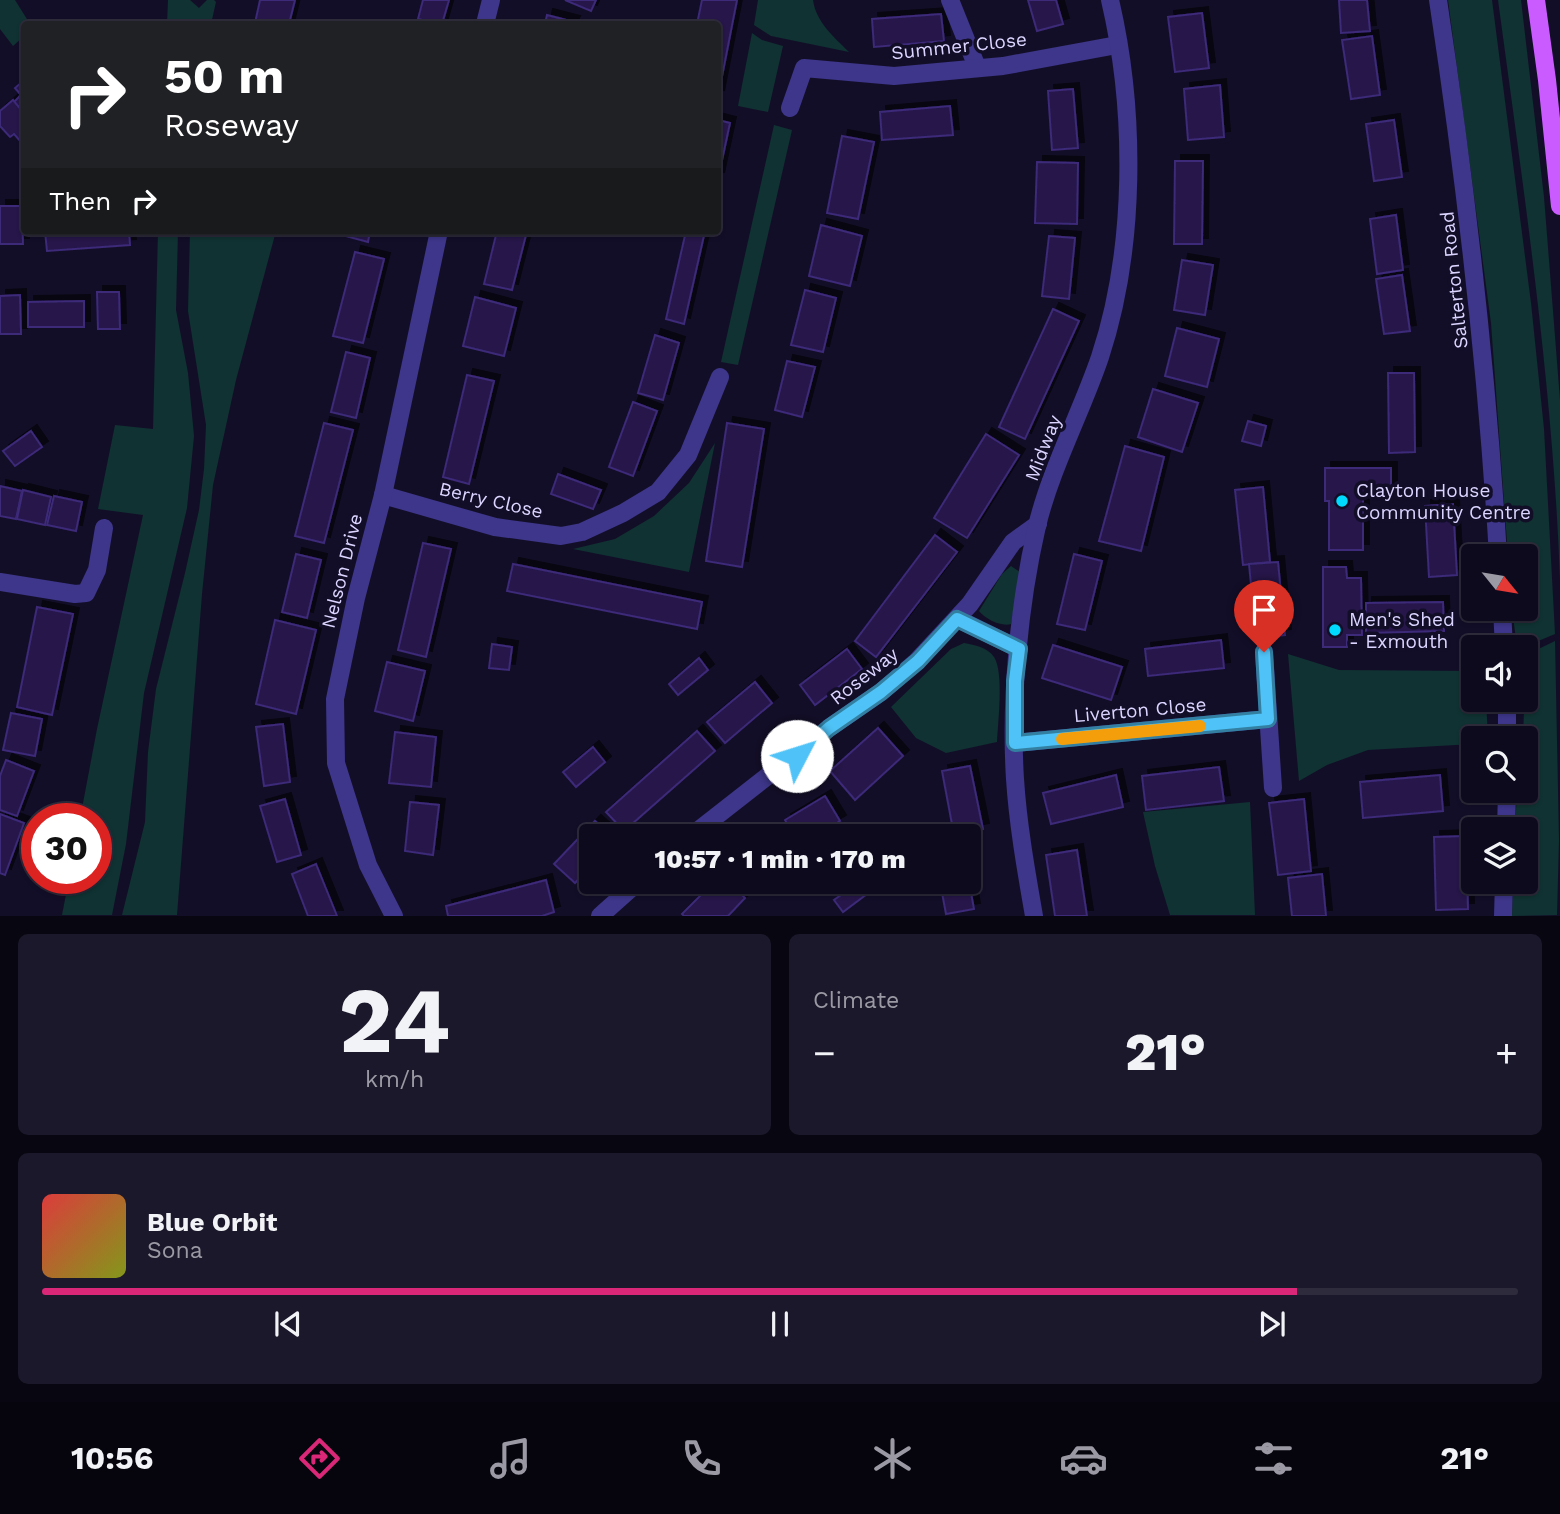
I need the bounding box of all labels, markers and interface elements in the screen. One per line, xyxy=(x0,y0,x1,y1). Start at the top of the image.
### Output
street label: Summer Close xyxy=(890,27,1028,65)
text: 50 m xyxy=(164,47,284,105)
icon: right xyxy=(49,49,140,140)
text: Roseway xyxy=(164,106,299,144)
icon: right xyxy=(125,182,163,220)
text: Then xyxy=(49,186,111,216)
street label: Salterton Road xyxy=(1435,210,1473,350)
street label: Midway xyxy=(1020,412,1066,484)
street label: Berry Close xyxy=(437,477,545,523)
place label: Clayton House Community Centre xyxy=(1356,479,1531,524)
marker: Clayton House Community Centre xyxy=(1334,493,1350,509)
street label: Nelson Drive xyxy=(317,511,367,631)
north arrow xyxy=(1461,544,1538,621)
map controls xyxy=(1461,544,1538,894)
pin xyxy=(1234,580,1294,652)
icon: arrive xyxy=(1245,591,1283,629)
place label: Men's Shed - Exmouth xyxy=(1349,608,1455,653)
marker: Men's Shed - Exmouth xyxy=(1327,622,1343,638)
button: sound xyxy=(1461,635,1538,712)
street label: Roseway xyxy=(825,642,903,710)
street label: Liverton Close xyxy=(1073,693,1207,727)
position arrow xyxy=(760,719,834,793)
button: search xyxy=(1461,726,1538,803)
speed limit sign: 30 xyxy=(21,803,112,894)
button: layers xyxy=(1461,817,1538,894)
text: 10:57 · 1 min · 170 m xyxy=(654,844,906,874)
text: 24 xyxy=(339,967,450,1074)
text: Climate xyxy=(813,987,899,1014)
text: 21° xyxy=(1125,1022,1206,1083)
text: − xyxy=(813,1031,836,1075)
text: + xyxy=(1495,1031,1518,1075)
text: km/h xyxy=(365,1066,424,1093)
text: Blue Orbit xyxy=(147,1207,277,1237)
text: Sona xyxy=(147,1237,203,1264)
icon: previous xyxy=(269,1305,307,1343)
icon: pause xyxy=(761,1305,799,1343)
icon: next xyxy=(1253,1305,1291,1343)
icon: directions xyxy=(295,1434,344,1483)
icon: music xyxy=(486,1434,535,1483)
icon: phone xyxy=(677,1434,726,1483)
icon: climate xyxy=(868,1434,917,1483)
icon: car xyxy=(1059,1434,1108,1483)
icon: filters xyxy=(1249,1434,1298,1483)
text: 10:56 xyxy=(71,1439,153,1477)
text: 21° xyxy=(1440,1439,1489,1477)

